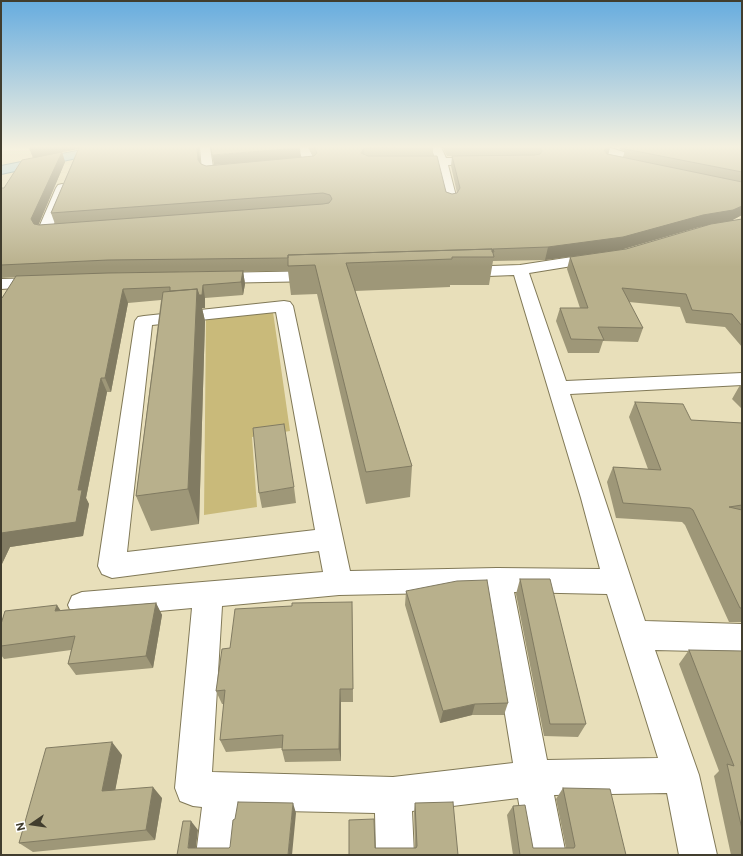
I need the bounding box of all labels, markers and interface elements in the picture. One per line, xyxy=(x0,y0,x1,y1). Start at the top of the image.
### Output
north arrow xyxy=(12,804,52,844)
text: N xyxy=(13,821,27,832)

